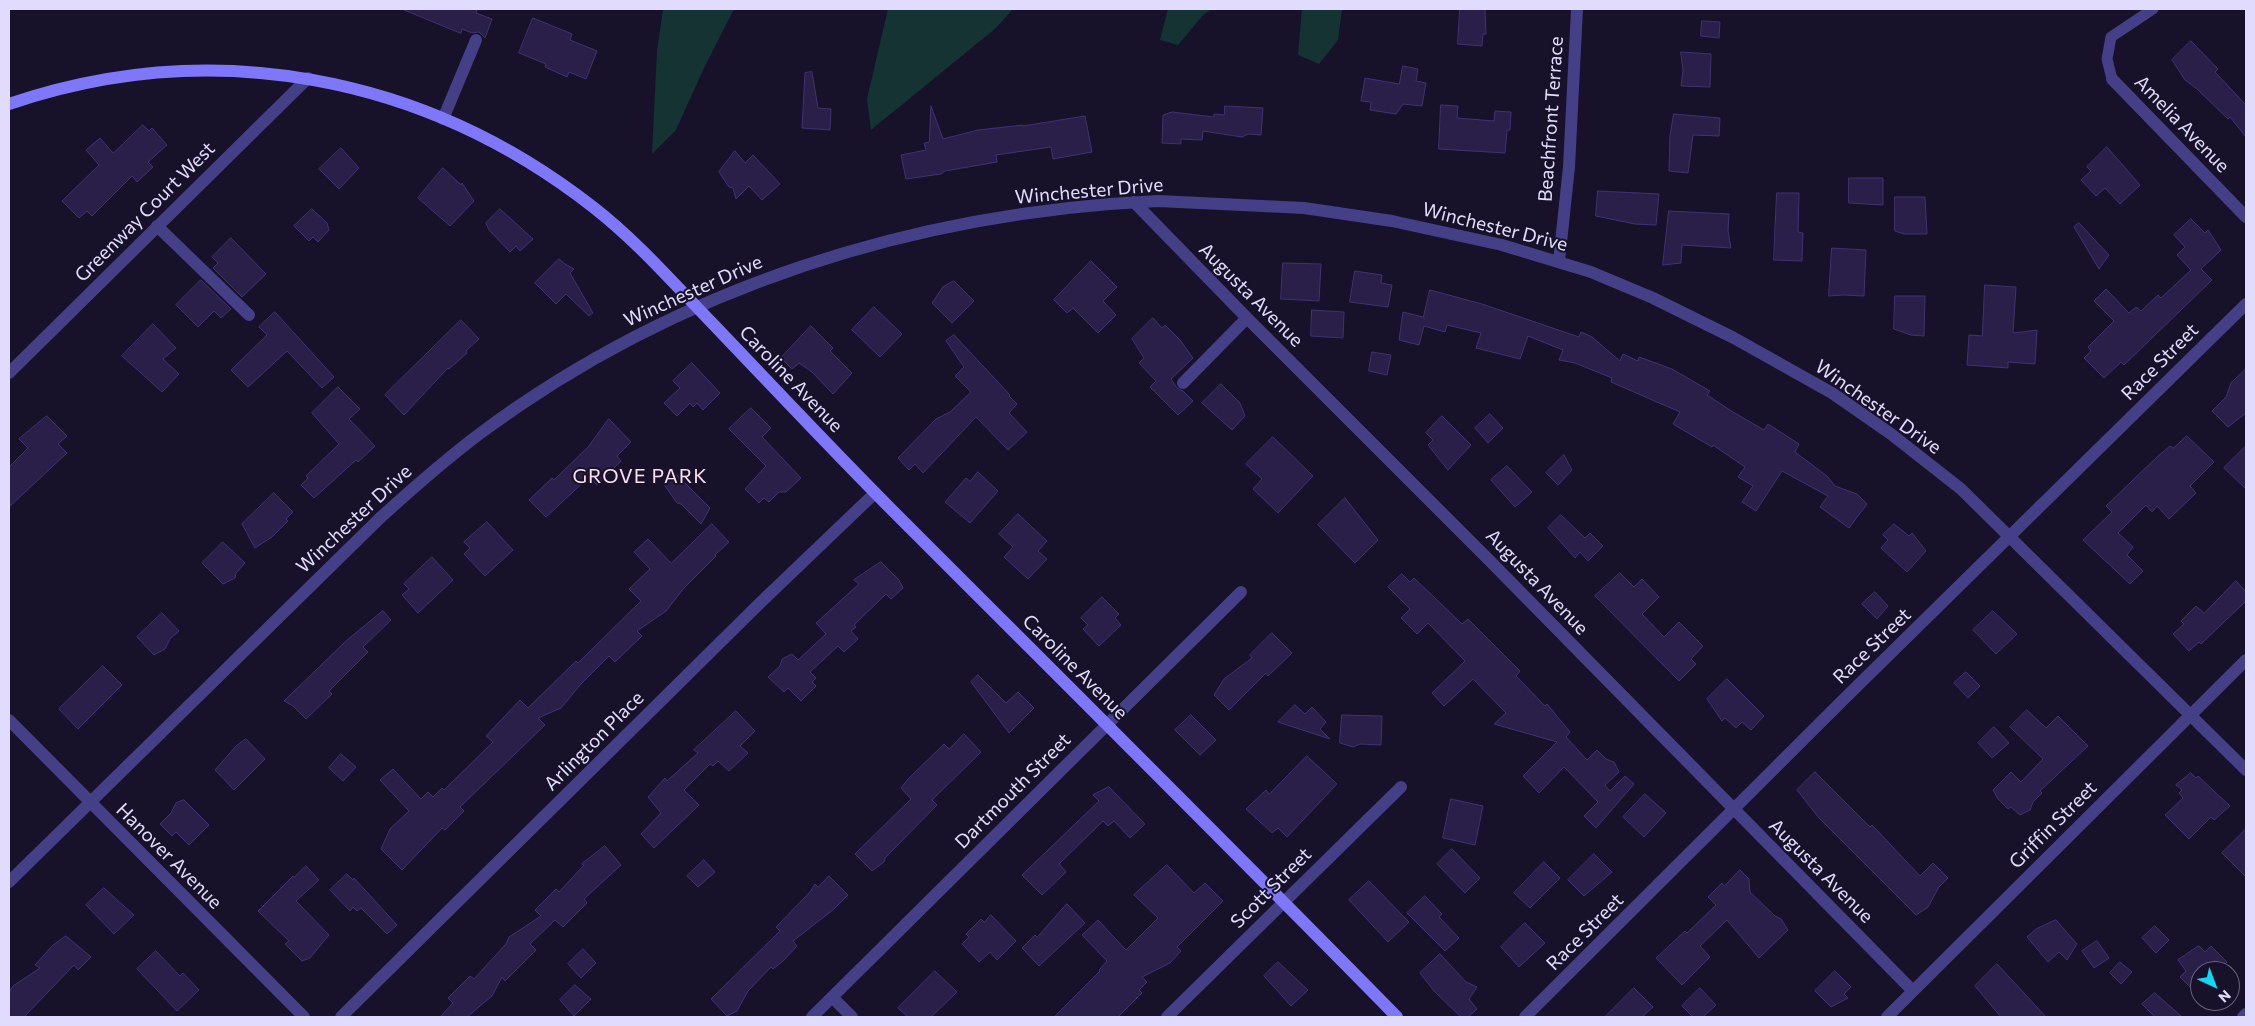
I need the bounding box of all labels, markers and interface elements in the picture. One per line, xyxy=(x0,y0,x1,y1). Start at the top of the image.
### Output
street label: Beachfront Terrace xyxy=(1534,35,1568,203)
street label: Amelia Avenue xyxy=(2130,71,2234,177)
street label: Greenway Court West xyxy=(70,137,220,287)
street label: Winchester Drive xyxy=(1014,173,1164,209)
street label: Winchester Drive xyxy=(1420,198,1570,256)
street label: Augusta Avenue xyxy=(1194,238,1308,352)
street label: Winchester Drive xyxy=(620,250,766,332)
street label: Race Street xyxy=(2117,319,2203,405)
street label: Caroline Avenue xyxy=(734,321,848,437)
street label: Winchester Drive xyxy=(1810,355,1946,459)
street label: Winchester Drive xyxy=(292,460,416,578)
district label: GROVE PARK xyxy=(571,464,709,488)
street label: Augusta Avenue xyxy=(1481,525,1593,639)
street label: Race Street xyxy=(1828,603,1916,689)
street label: Caroline Avenue xyxy=(1018,610,1132,724)
street label: Arlington Place xyxy=(540,687,648,795)
street label: Dartmouth Street xyxy=(951,729,1075,853)
street label: Griffin Street xyxy=(2005,777,2101,873)
street label: Hanover Avenue xyxy=(111,798,227,914)
street label: Augusta Avenue xyxy=(1764,814,1878,928)
street label: Scott Street xyxy=(1226,843,1316,933)
street label: Race Street xyxy=(1542,889,1628,975)
north arrow xyxy=(2190,961,2240,1011)
text: N xyxy=(2215,987,2235,1006)

